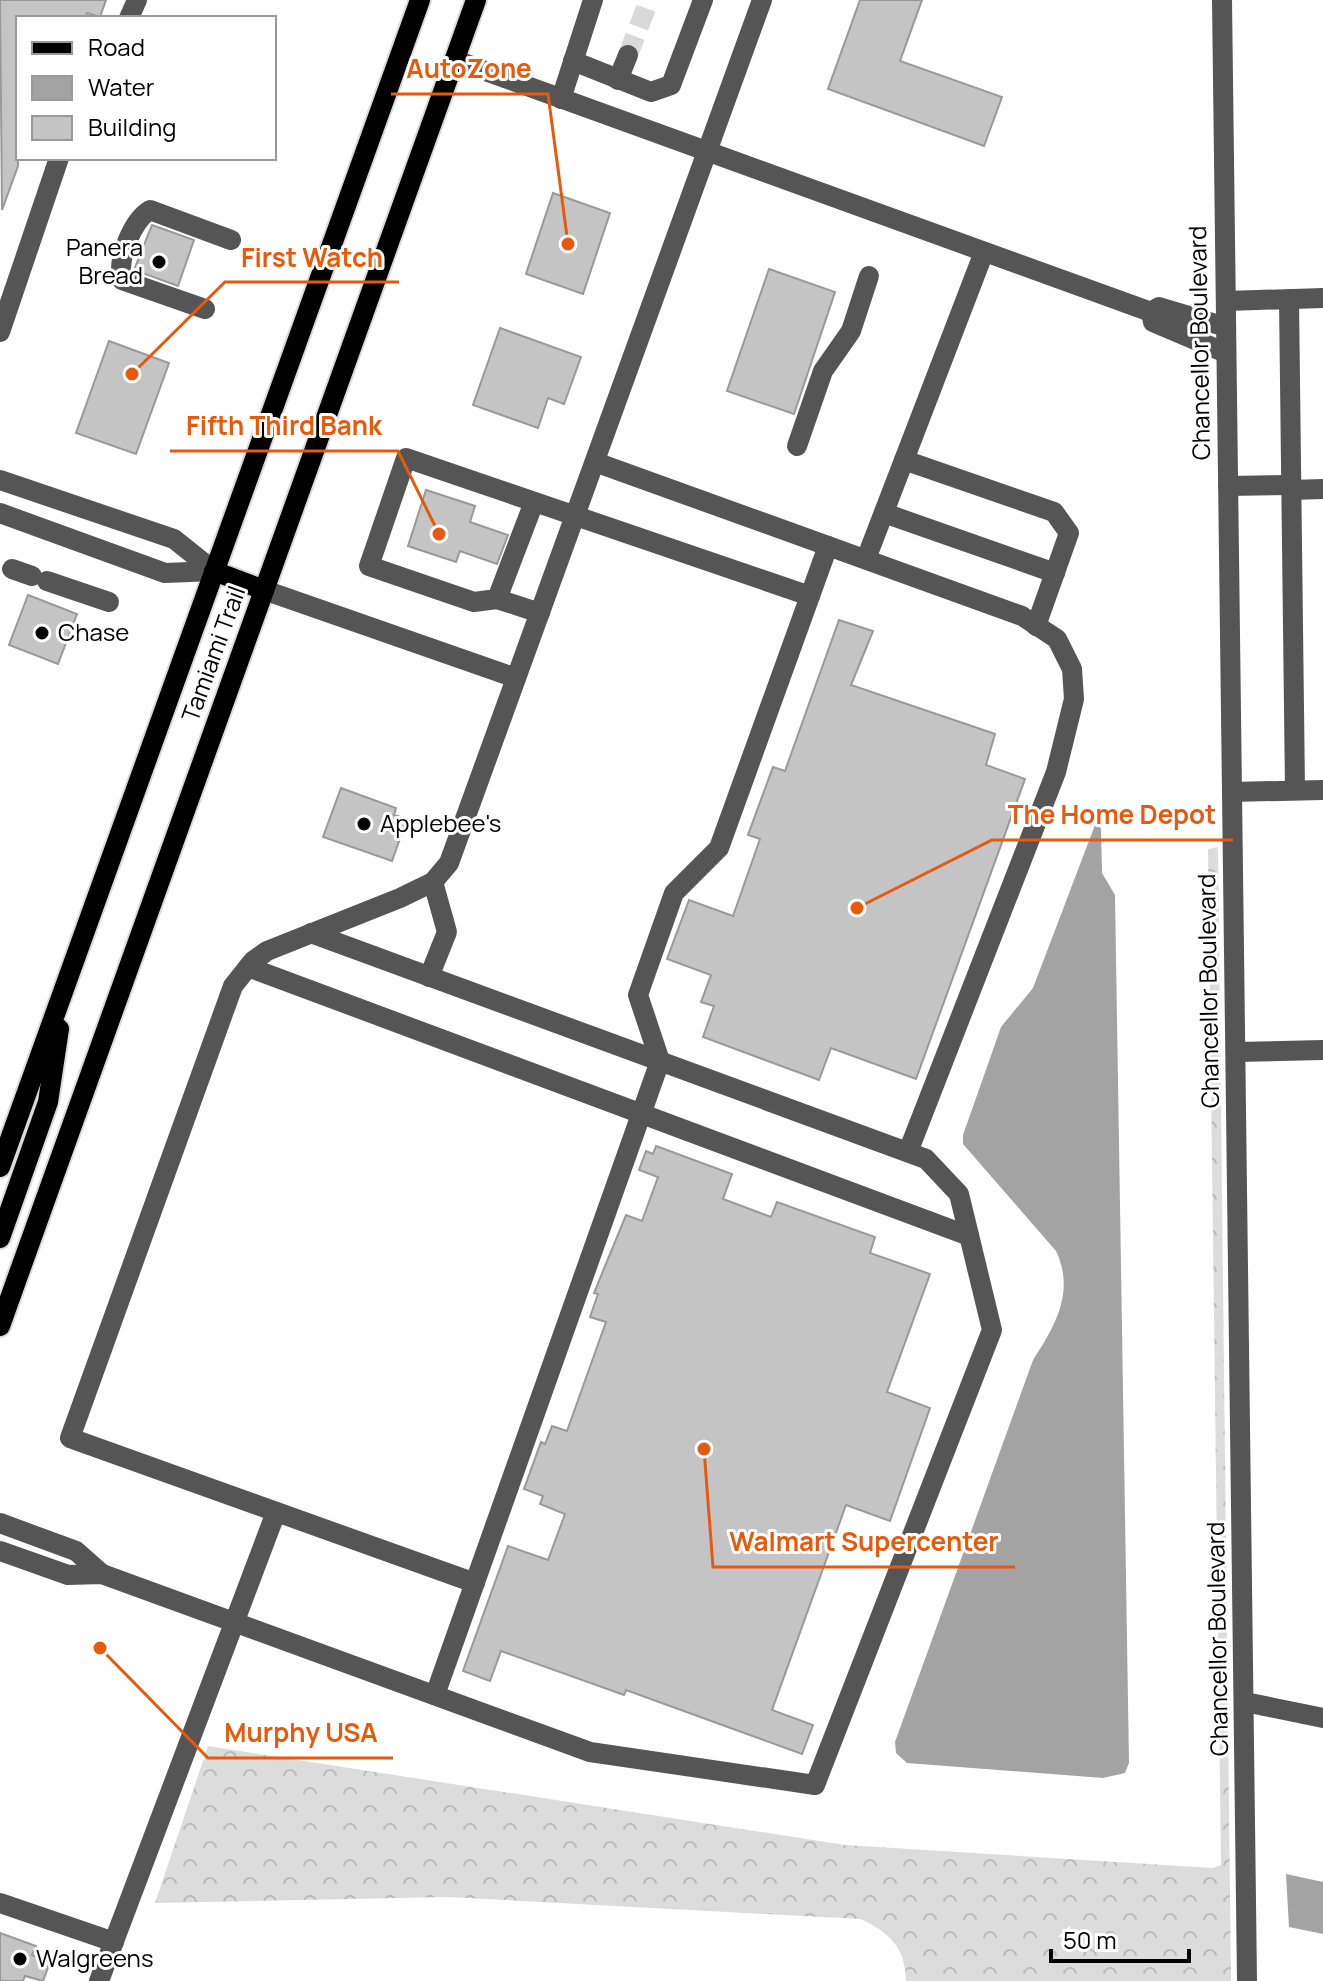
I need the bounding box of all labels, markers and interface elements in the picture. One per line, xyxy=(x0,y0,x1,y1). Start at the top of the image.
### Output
legend xyxy=(16,16,276,160)
text: Road xyxy=(88,30,145,63)
callout: AutoZone xyxy=(391,44,548,94)
text: AutoZone xyxy=(406,50,532,86)
text: Water xyxy=(88,70,155,103)
text: Building xyxy=(88,110,176,143)
street label: Chancellor Boulevard xyxy=(1180,226,1217,461)
place label: Panera Bread xyxy=(66,230,143,291)
callout: First Watch xyxy=(225,232,399,282)
text: First Watch xyxy=(241,239,383,275)
marker: Panera Bread xyxy=(150,253,168,271)
callout: Fifth Third Bank xyxy=(170,401,398,451)
text: Fifth Third Bank xyxy=(186,407,383,443)
street label: Tamiami Trail xyxy=(173,581,252,726)
place label: Chase xyxy=(58,615,129,648)
marker: Chase xyxy=(33,624,51,642)
callout: The Home Depot xyxy=(992,790,1233,840)
text: The Home Depot xyxy=(1008,796,1216,832)
place label: Applebee's xyxy=(380,806,501,839)
marker: Applebee's xyxy=(355,815,373,833)
street label: Chancellor Boulevard xyxy=(1189,874,1226,1109)
callout: Walmart Supercenter xyxy=(713,1517,1015,1567)
street label: Chancellor Boulevard xyxy=(1198,1522,1235,1757)
text: Walmart Supercenter xyxy=(729,1523,999,1559)
callout: Murphy USA xyxy=(208,1708,393,1758)
text: Murphy USA xyxy=(224,1714,378,1750)
scale bar xyxy=(1051,1913,1189,1963)
text: 50 m xyxy=(1063,1923,1117,1956)
place label: Walgreens xyxy=(36,1941,153,1974)
marker: Walgreens xyxy=(11,1950,29,1968)

